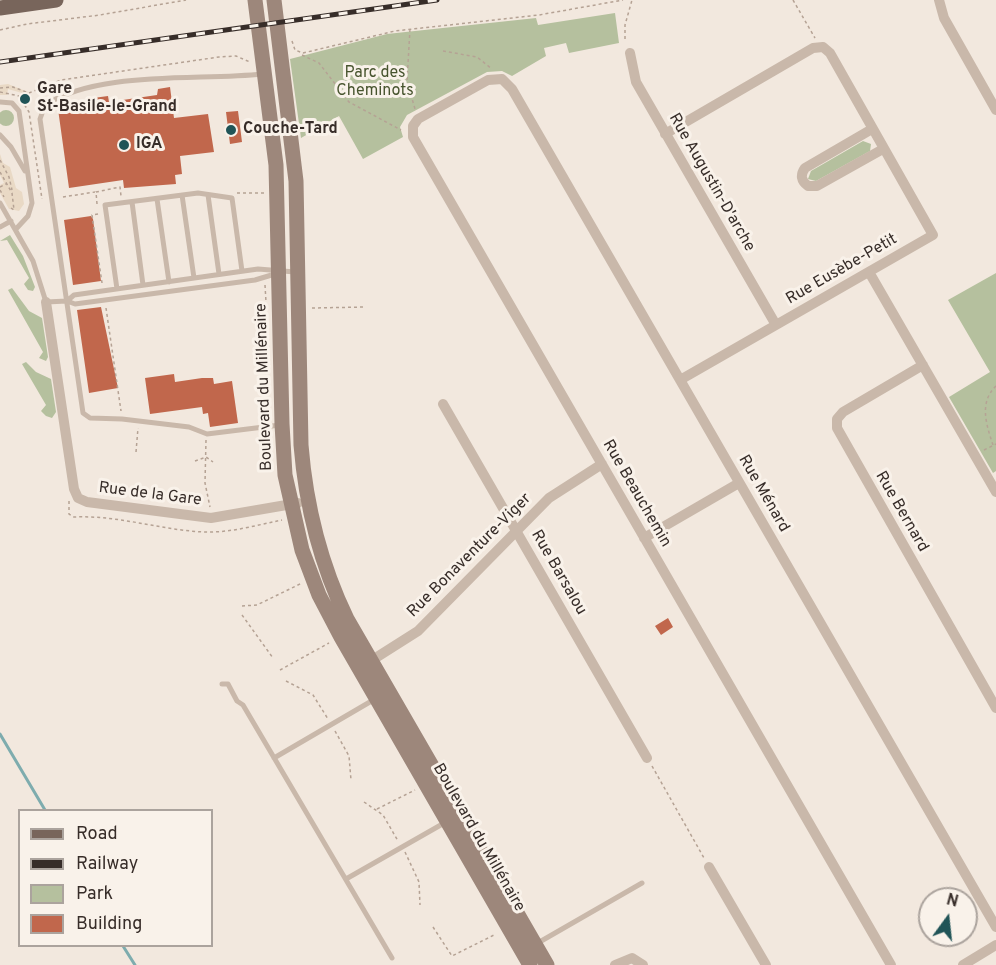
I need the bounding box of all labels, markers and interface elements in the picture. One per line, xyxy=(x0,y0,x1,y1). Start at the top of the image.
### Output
park label: Parc des Cheminots xyxy=(336,64,414,102)
place label: Gare St-Basile-le-Grand xyxy=(37,80,177,118)
marker: Gare St-Basile-le-Grand xyxy=(18,92,32,106)
street label: Rue Augustin-D'arche xyxy=(664,110,758,256)
place label: Couche-Tard xyxy=(243,120,338,140)
marker: Couche-Tard xyxy=(224,123,238,137)
place label: IGA xyxy=(136,135,162,155)
marker: IGA xyxy=(117,138,131,152)
street label: Rue Eusèbe-Petit xyxy=(783,230,901,310)
street label: Boulevard du Millénaire xyxy=(252,303,278,471)
street label: Rue Beauchemin xyxy=(597,437,675,551)
street label: Rue Ménard xyxy=(733,452,793,536)
street label: Rue Bernard xyxy=(870,468,932,556)
street label: Rue de la Gare xyxy=(97,479,203,511)
street label: Rue Bonaventure-Viger xyxy=(404,490,536,622)
street label: Rue Barsalou xyxy=(526,527,590,619)
street label: Boulevard du Millénaire xyxy=(428,761,528,915)
legend xyxy=(18,809,213,947)
text: Road xyxy=(76,823,118,846)
text: Railway xyxy=(76,853,138,876)
text: Park xyxy=(76,883,113,906)
north arrow xyxy=(918,887,978,947)
text: N xyxy=(944,890,960,913)
text: Building xyxy=(76,913,142,936)

